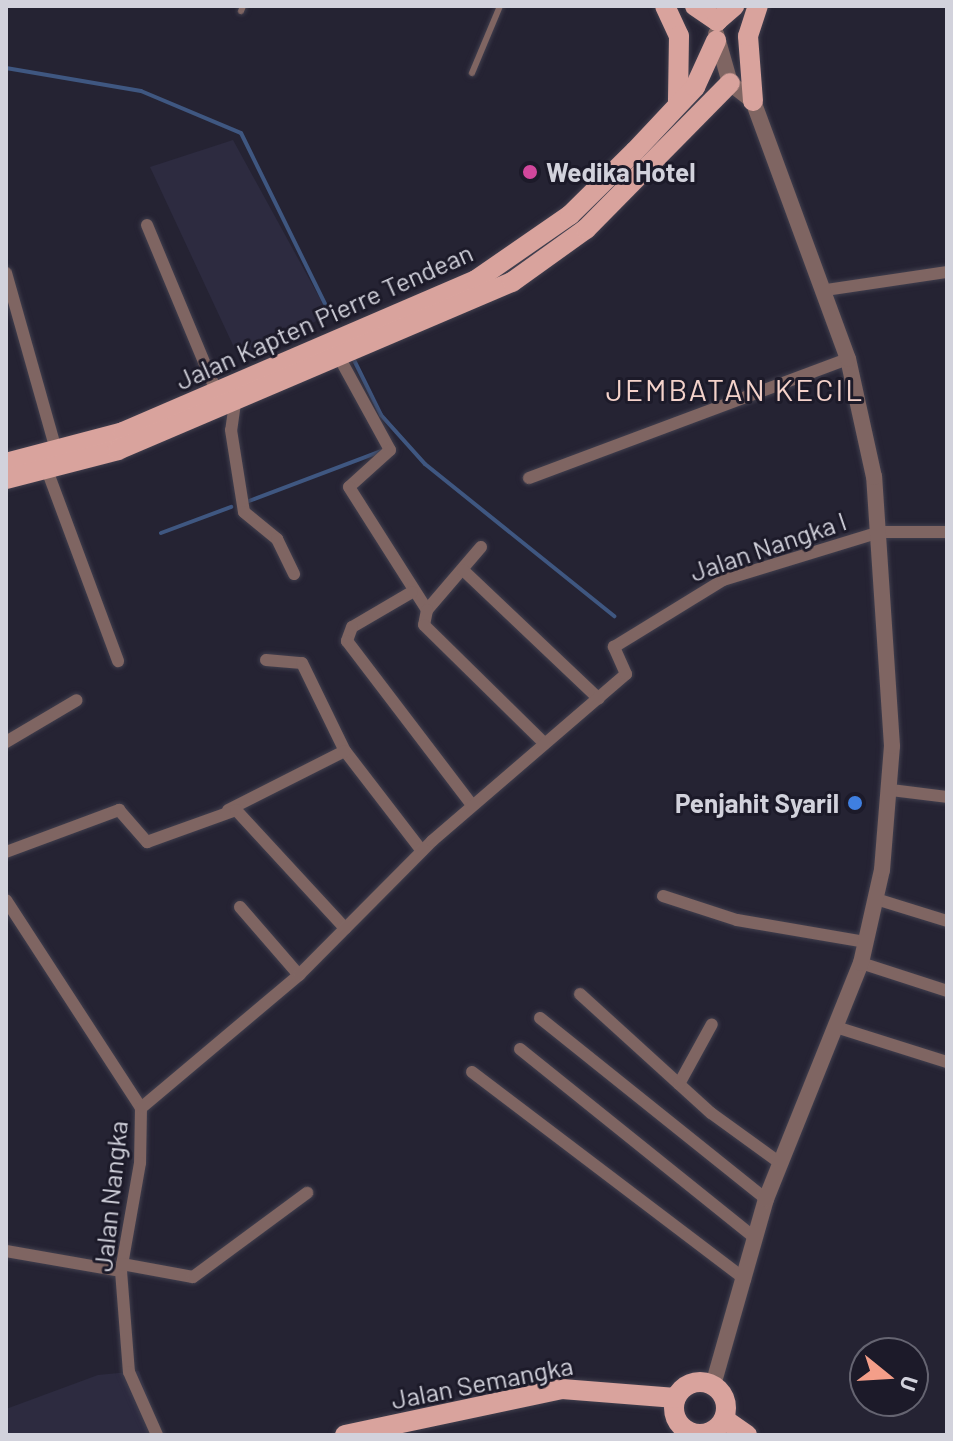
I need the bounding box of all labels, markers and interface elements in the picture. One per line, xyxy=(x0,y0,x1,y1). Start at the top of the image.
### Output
place label: Wedika Hotel xyxy=(546,156,696,188)
marker: Wedika Hotel xyxy=(521,163,539,181)
street label: Jalan Kapten Pierre Tendean xyxy=(171,236,477,396)
district label: JEMBATAN KECIL xyxy=(606,371,864,407)
street label: Jalan Nangka I xyxy=(686,505,850,587)
place label: Penjahit Syaril xyxy=(675,787,839,819)
marker: Penjahit Syaril xyxy=(846,794,864,812)
street label: Jalan Nangka xyxy=(87,1119,133,1273)
north arrow xyxy=(849,1337,929,1417)
street label: Jalan Semangka xyxy=(388,1349,576,1415)
text: U xyxy=(895,1373,924,1394)

